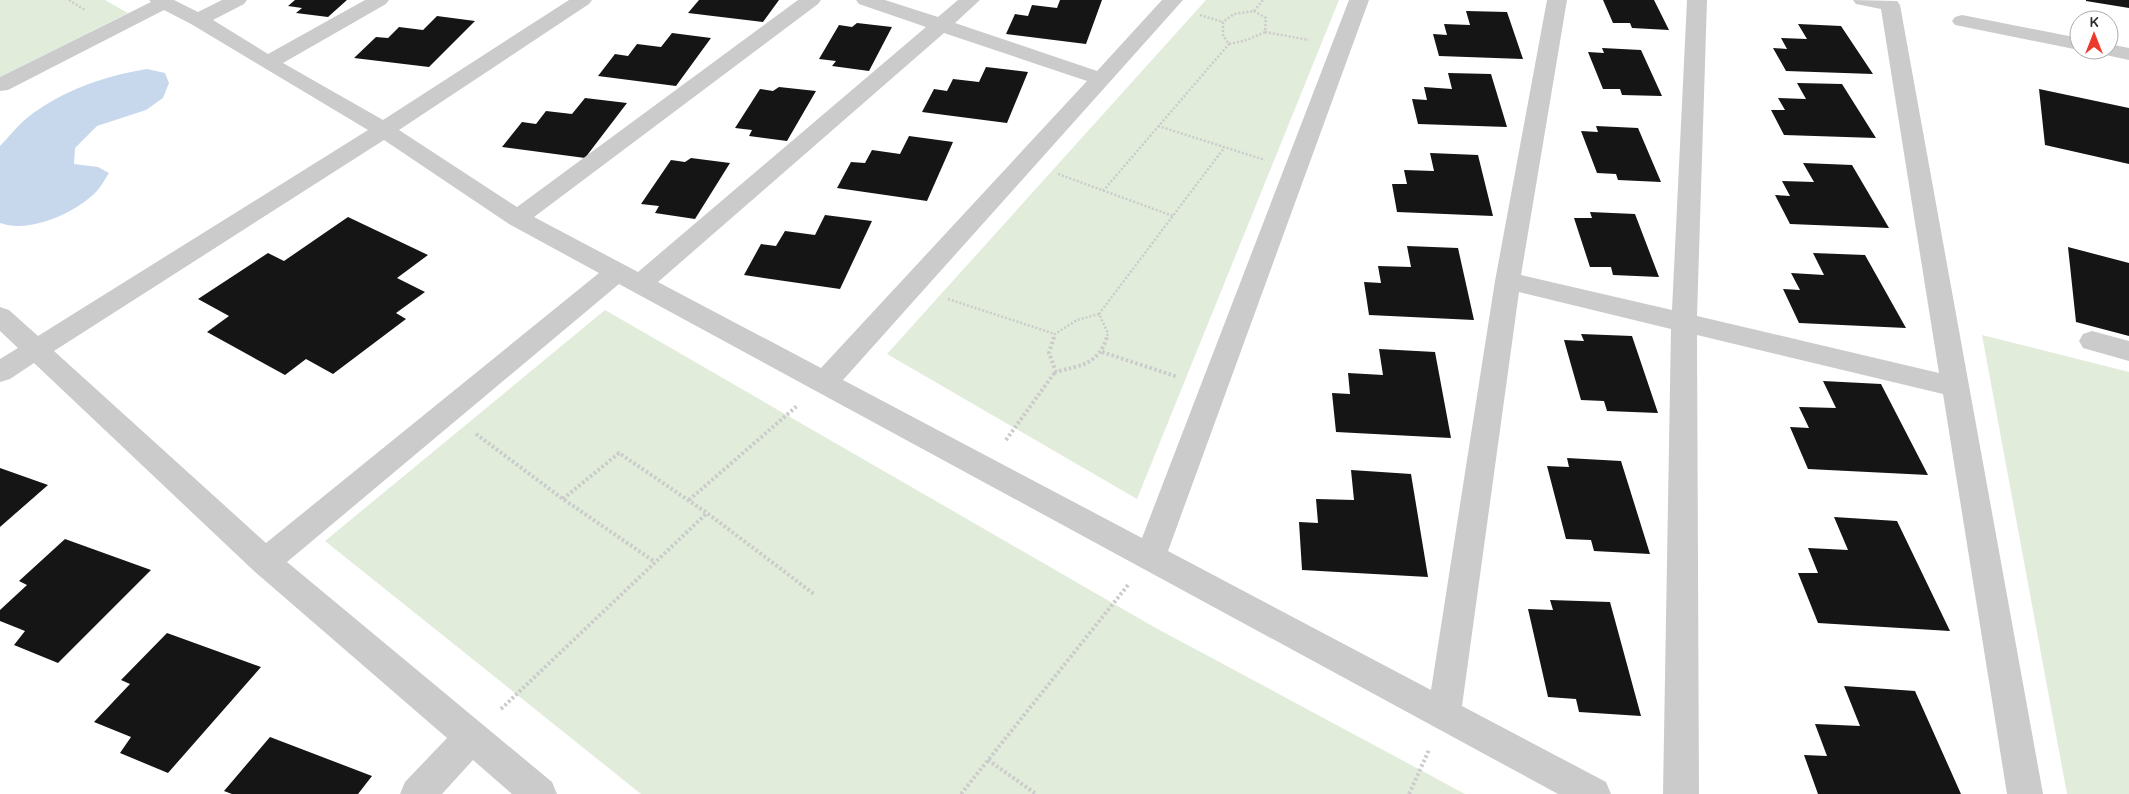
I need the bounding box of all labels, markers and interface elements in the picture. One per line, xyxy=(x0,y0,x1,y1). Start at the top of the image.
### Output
north arrow xyxy=(2069,10,2119,60)
text: K xyxy=(2089,13,2099,31)

